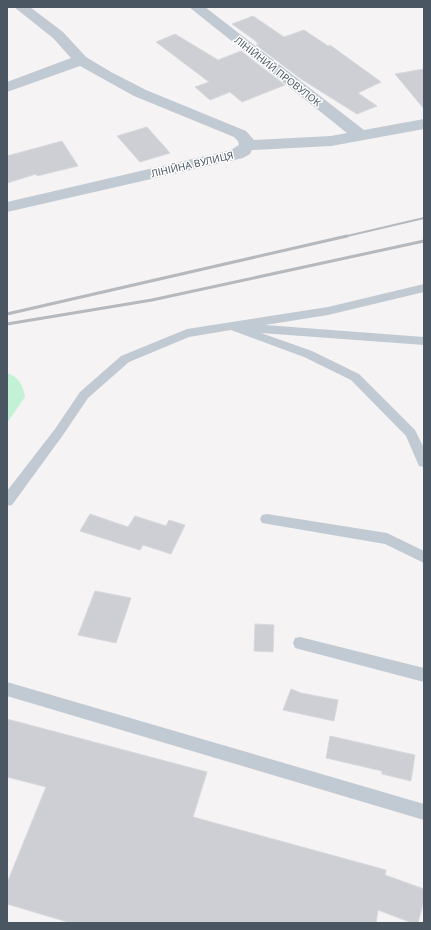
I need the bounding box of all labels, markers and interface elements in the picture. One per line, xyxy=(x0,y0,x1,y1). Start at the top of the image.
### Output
street label: ЛІНІЙНИЙ ПРОВУЛОК xyxy=(232,33,325,110)
street label: ЛІНІЙНА ВУЛИЦЯ xyxy=(149,148,235,180)

